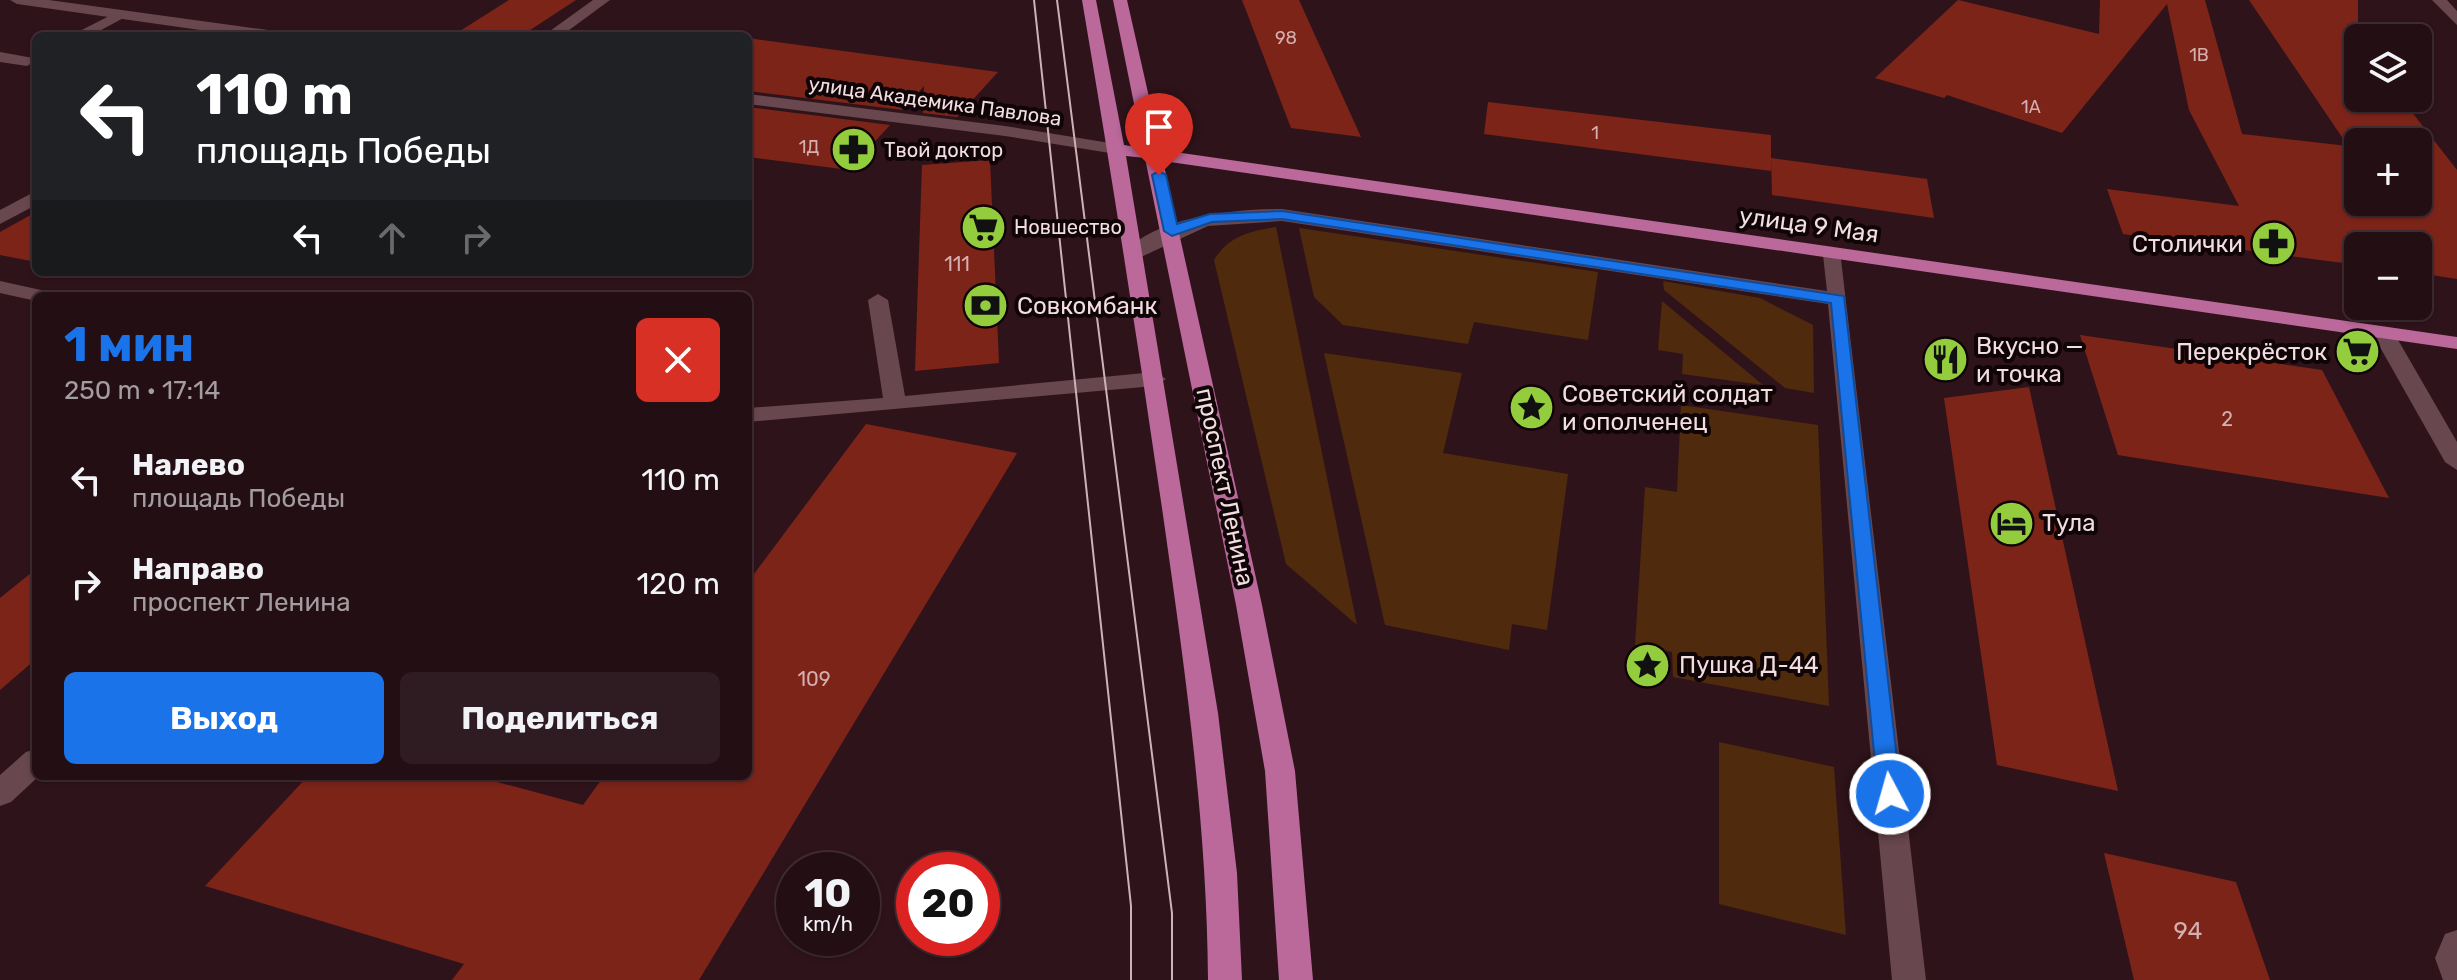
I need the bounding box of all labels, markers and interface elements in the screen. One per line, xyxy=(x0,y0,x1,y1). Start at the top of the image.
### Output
map controls xyxy=(2344,24,2432,320)
button: layers xyxy=(2344,24,2432,112)
house number: 98 xyxy=(1275,27,1297,49)
house number: 1В xyxy=(2189,44,2209,66)
text: 110 m xyxy=(196,62,353,128)
icon: left xyxy=(64,64,168,168)
street label: улица Академика Павлова xyxy=(807,71,1063,131)
pin xyxy=(1125,93,1193,175)
house number: 1А xyxy=(2021,96,2041,118)
icon: arrive xyxy=(1137,105,1181,149)
house number: 1 xyxy=(1591,122,1599,144)
pharmacy icon: Твой доктор xyxy=(829,126,877,174)
button: + xyxy=(2344,128,2432,216)
text: площадь Победы xyxy=(196,129,491,172)
house number: 1Д xyxy=(799,136,819,158)
place label: Твой доктор xyxy=(884,138,1003,162)
street label: улица 9 Мая xyxy=(1738,201,1880,249)
supermarket icon: Новшество xyxy=(959,203,1007,251)
place label: Новшество xyxy=(1014,215,1122,239)
icon: left xyxy=(286,216,330,260)
icon: ahead xyxy=(370,216,414,260)
icon: right xyxy=(454,216,498,260)
pharmacy icon: Столички xyxy=(2250,220,2298,268)
place label: Столички xyxy=(2132,230,2243,258)
button: − xyxy=(2344,232,2432,320)
house number: 111 xyxy=(944,252,970,276)
bank icon: Совкомбанк xyxy=(962,282,1010,330)
place label: Совкомбанк xyxy=(1017,292,1157,320)
text: 1 мин xyxy=(64,316,194,373)
button: close xyxy=(636,318,720,402)
supermarket icon: Перекрёсток xyxy=(2334,328,2382,376)
place label: Вкусно — и точка xyxy=(1976,332,2083,388)
restaurant icon: Вкусно — и точка xyxy=(1921,336,1969,384)
place label: Перекрёсток xyxy=(2176,338,2327,366)
text: 250 m · 17:14 xyxy=(64,375,220,406)
place label: Советский солдат и ополченец xyxy=(1562,380,1773,436)
place icon: Советский солдат и ополченец xyxy=(1507,384,1555,432)
street label: проспект Ленина xyxy=(1190,385,1260,589)
house number: 2 xyxy=(2221,407,2233,431)
text: Налево xyxy=(132,447,245,483)
icon: left xyxy=(64,458,108,502)
text: 110 m xyxy=(641,462,720,498)
text: площадь Победы xyxy=(132,483,345,514)
hotel icon: Тула xyxy=(1987,499,2035,547)
place label: Тула xyxy=(2042,509,2095,537)
text: Направо xyxy=(132,551,264,587)
icon: right xyxy=(64,562,108,606)
text: 120 m xyxy=(636,566,720,602)
text: проспект Ленина xyxy=(132,587,350,618)
place icon: Пушка Д-44 xyxy=(1624,641,1672,689)
place label: Пушка Д-44 xyxy=(1679,651,1819,679)
house number: 109 xyxy=(797,667,831,691)
button: Выход xyxy=(64,672,384,764)
button: Поделиться xyxy=(400,672,720,764)
position arrow xyxy=(1848,752,1932,836)
speed limit sign: 20 xyxy=(896,852,1000,956)
text: 10 xyxy=(804,870,852,917)
text: km/h xyxy=(803,912,853,936)
house number: 94 xyxy=(2174,917,2202,945)

